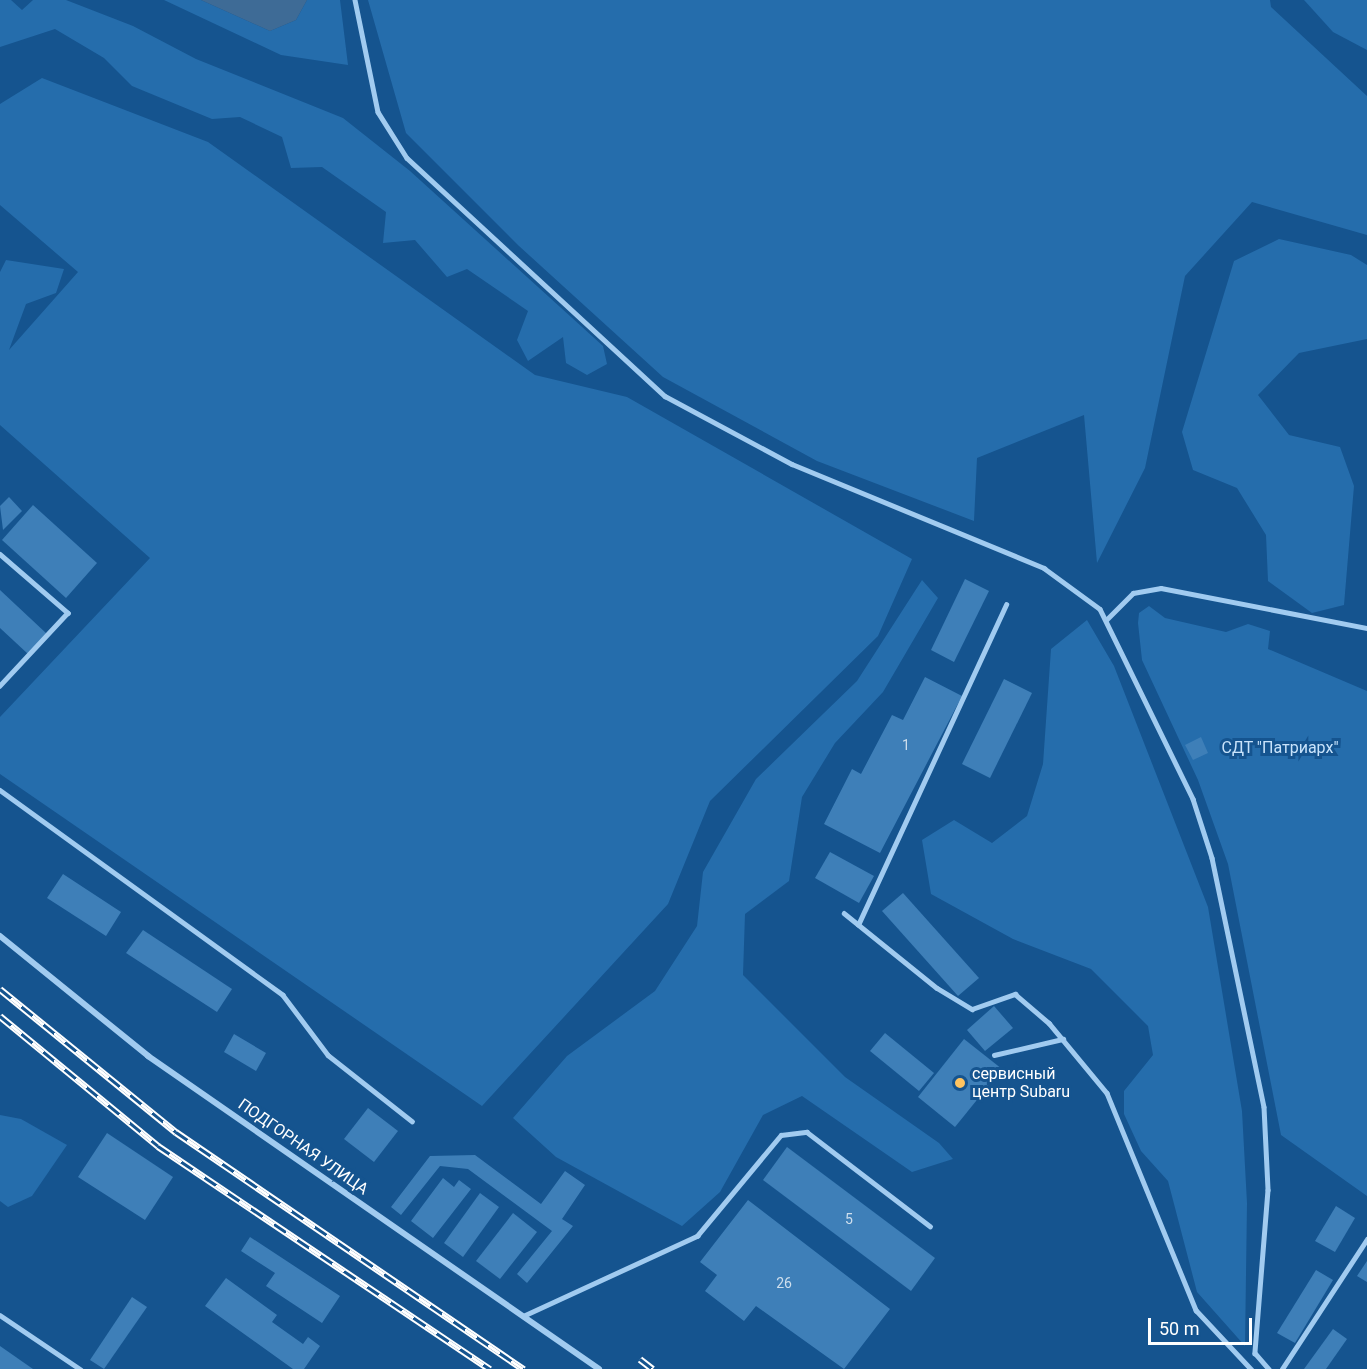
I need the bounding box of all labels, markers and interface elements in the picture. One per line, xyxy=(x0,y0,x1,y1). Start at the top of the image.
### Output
house number: 1 xyxy=(902,737,910,753)
park label: СДТ "Патриарх" xyxy=(1221,738,1339,758)
place label: сервисный центр Subaru xyxy=(972,1064,1070,1102)
marker: сервисный центр Subaru xyxy=(953,1076,967,1090)
street label: ПОДГОРНАЯ УЛИЦА xyxy=(234,1095,372,1199)
house number: 5 xyxy=(845,1211,853,1227)
house number: 26 xyxy=(776,1275,792,1291)
scale bar xyxy=(1151,1306,1254,1344)
text: 50 m xyxy=(1159,1318,1199,1339)

